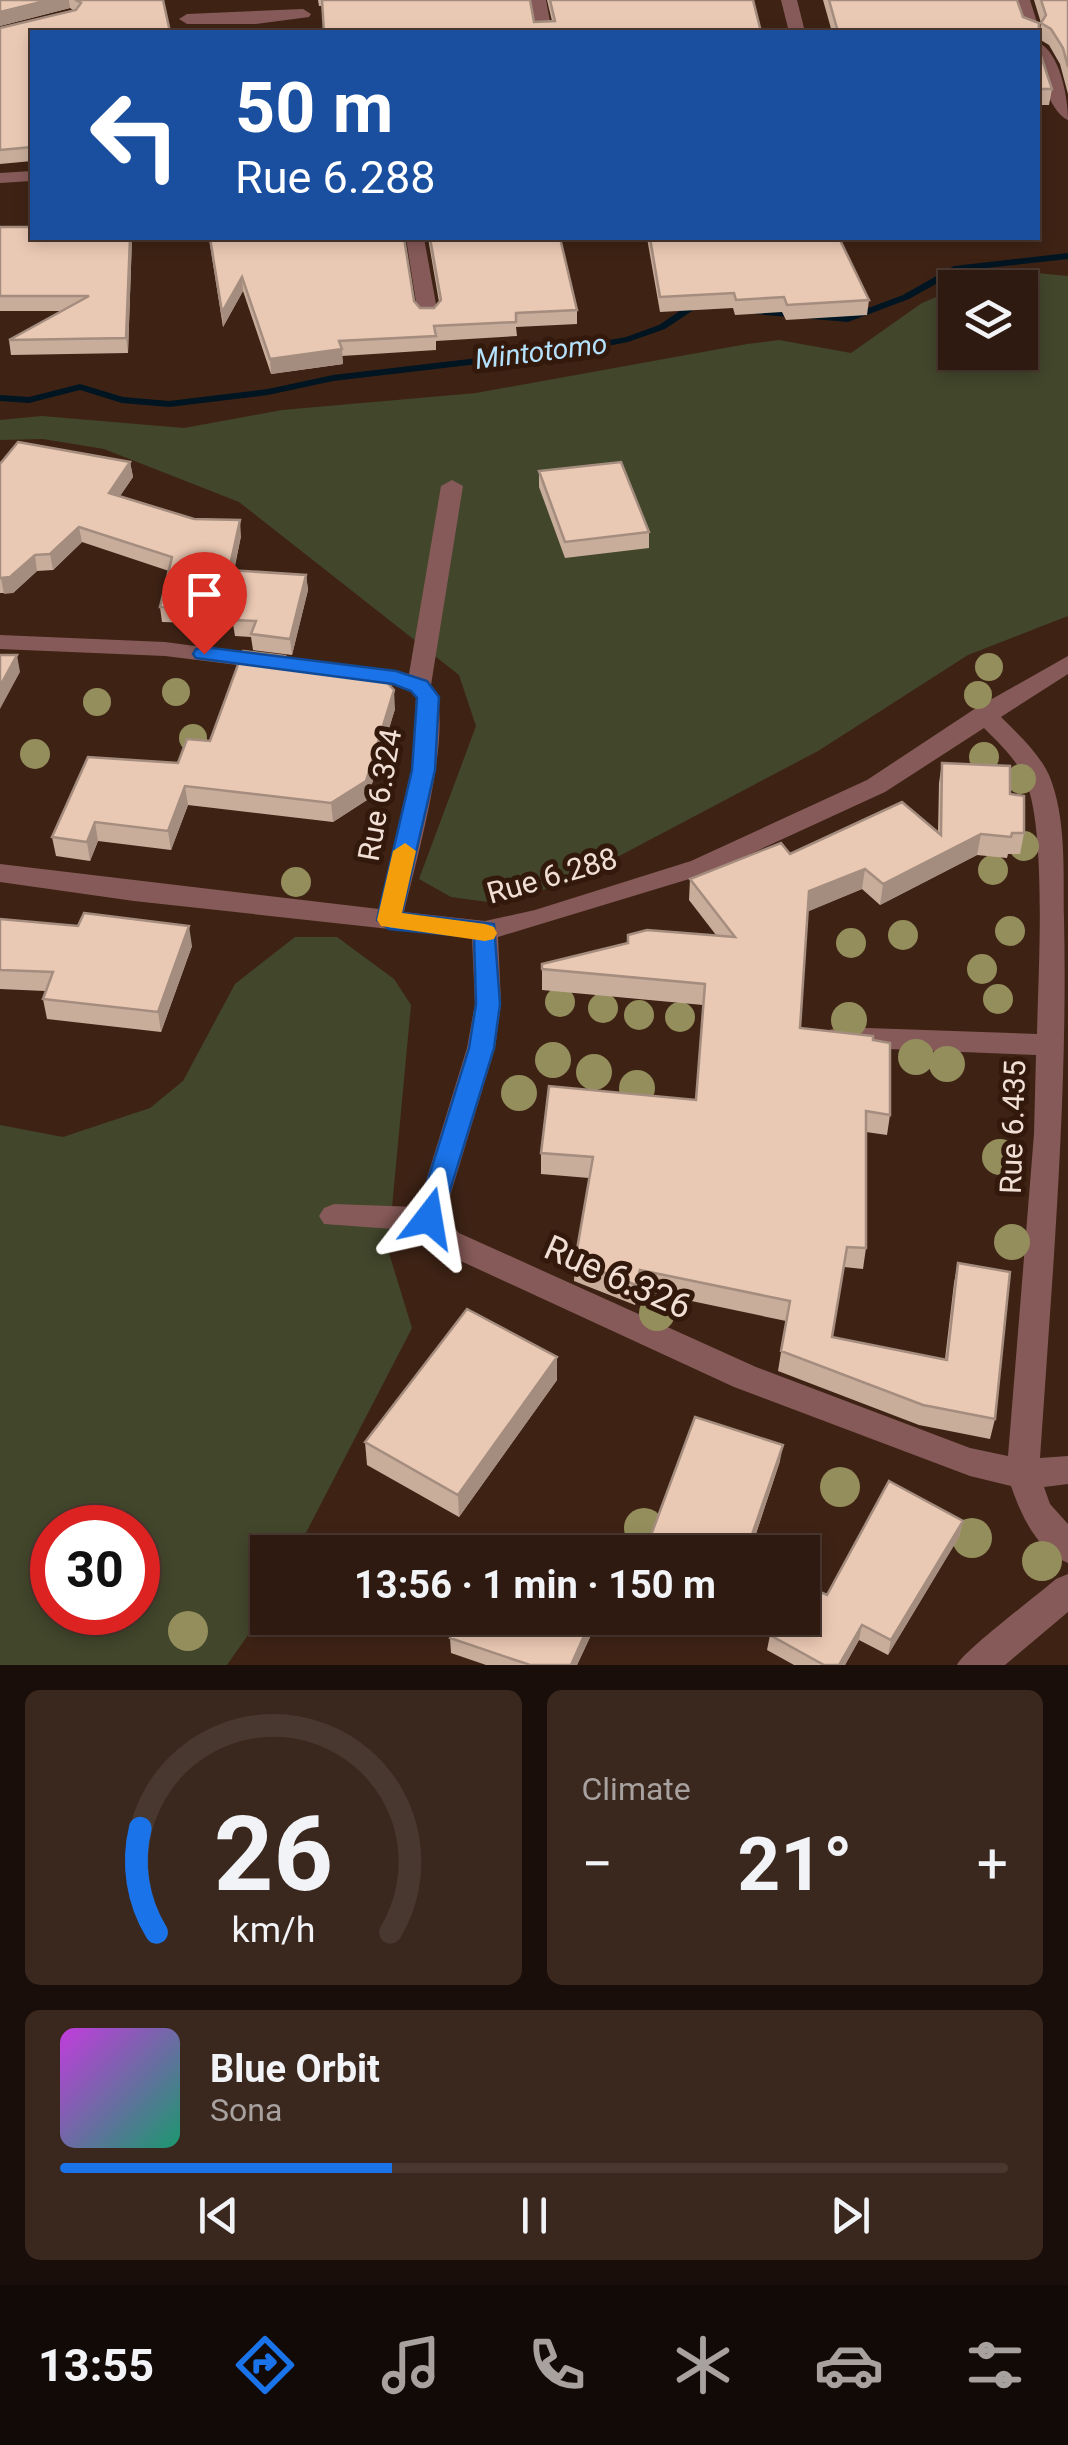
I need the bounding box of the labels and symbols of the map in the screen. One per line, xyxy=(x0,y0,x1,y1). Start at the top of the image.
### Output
water label: Mintotomo xyxy=(473,327,609,376)
pin xyxy=(162,552,247,655)
street label: Rue 6.324 xyxy=(351,726,408,864)
street label: Rue 6.288 xyxy=(483,840,621,911)
street label: Rue 6.435 xyxy=(993,1060,1032,1194)
position arrow xyxy=(377,1166,481,1270)
street label: Rue 6.326 xyxy=(538,1227,697,1328)
speed limit sign: 30 xyxy=(30,1505,160,1635)

